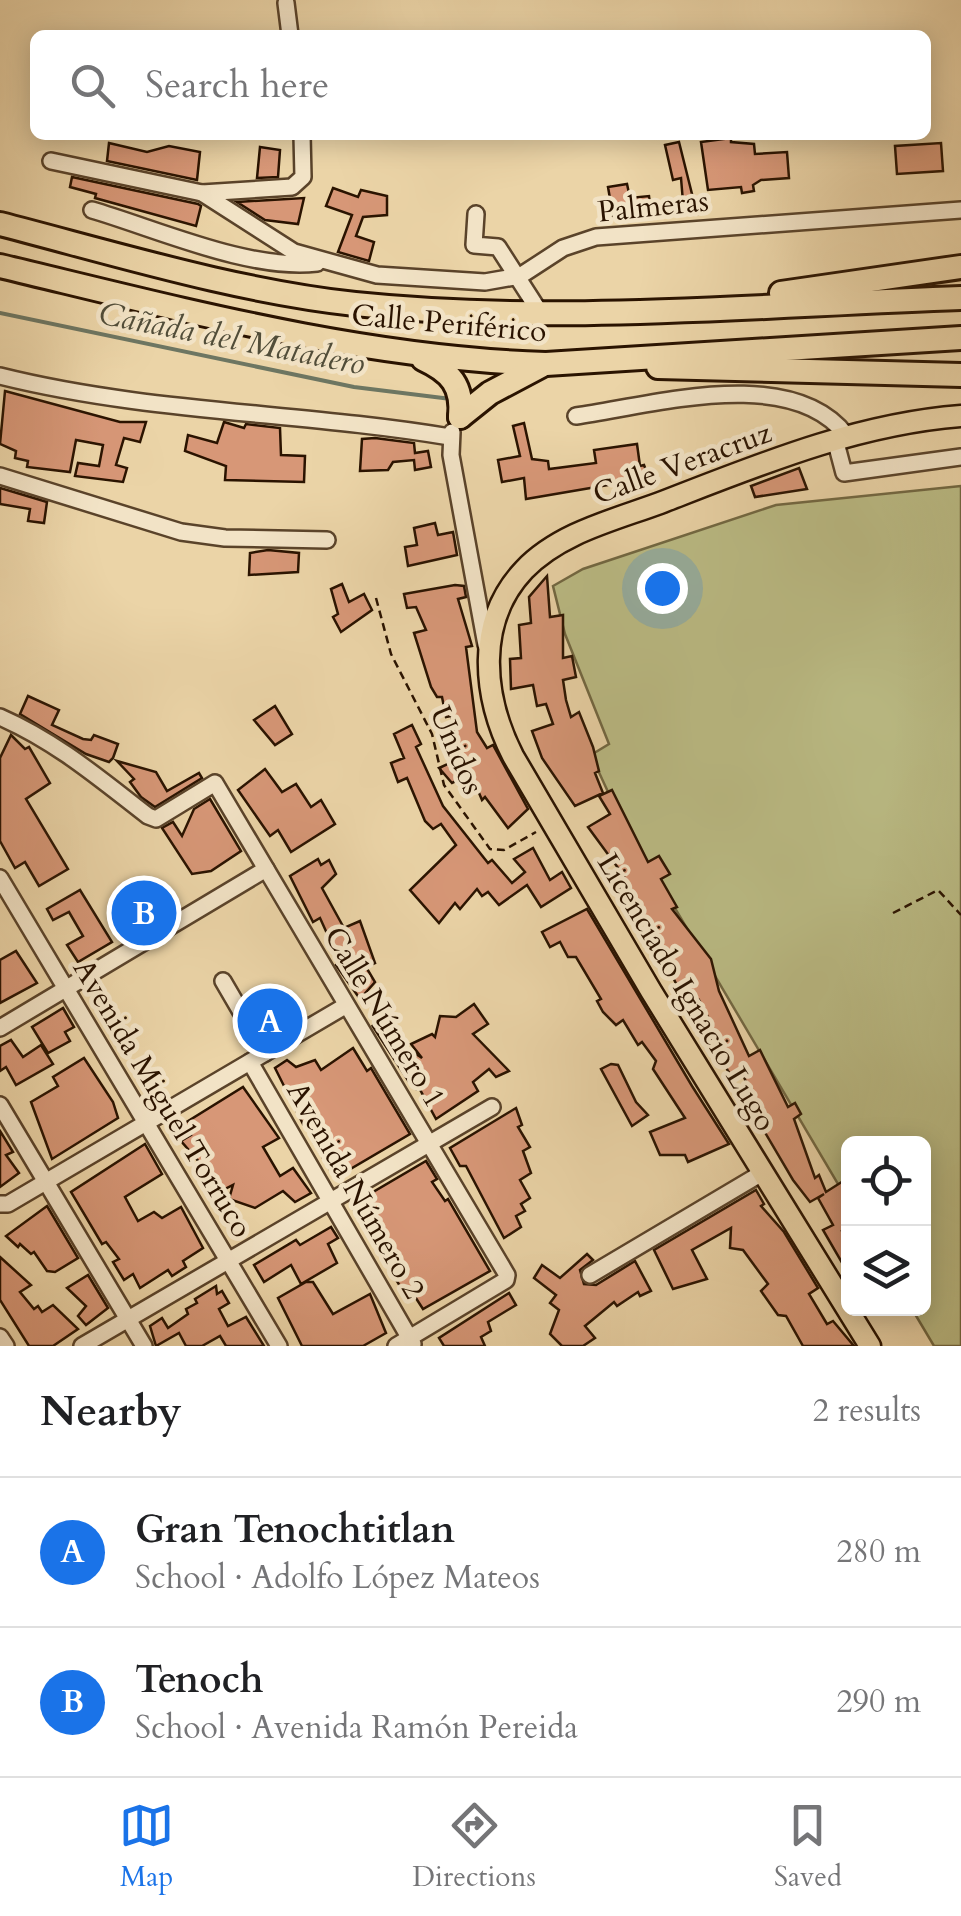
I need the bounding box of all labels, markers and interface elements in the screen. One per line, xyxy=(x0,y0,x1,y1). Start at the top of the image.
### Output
search box xyxy=(30,30,931,140)
icon: search xyxy=(65,58,120,113)
text: Search here xyxy=(145,59,329,111)
street label: Palmeras xyxy=(596,180,711,233)
water label: Cañada del Matadero xyxy=(95,292,369,386)
street label: Calle Periférico xyxy=(350,295,548,352)
street label: Calle Veracruz xyxy=(587,412,778,515)
your location xyxy=(637,563,688,614)
street label: Unidos xyxy=(420,700,493,801)
street label: Licenciado Ignacio Lugo xyxy=(587,846,786,1139)
pin: B xyxy=(112,876,176,950)
street label: Calle Número 1 xyxy=(314,919,455,1115)
street label: Avenida Miguel Torruco xyxy=(63,951,262,1245)
pin: A xyxy=(238,984,302,1058)
street label: Avenida Número 2 xyxy=(277,1074,434,1306)
map controls xyxy=(841,1136,931,1316)
button: locate xyxy=(841,1136,931,1226)
button: layers xyxy=(841,1226,931,1316)
text: Nearby xyxy=(40,1383,182,1440)
text: 2 results xyxy=(813,1389,921,1433)
text: Gran Tenochtitlan xyxy=(135,1504,455,1556)
text: A xyxy=(60,1530,85,1574)
text: 280 m xyxy=(836,1530,921,1574)
text: School · Adolfo López Mateos xyxy=(135,1556,540,1600)
text: Tenoch xyxy=(135,1654,263,1706)
text: B xyxy=(61,1680,84,1724)
text: 290 m xyxy=(836,1680,921,1724)
text: School · Avenida Ramón Pereida xyxy=(135,1706,578,1750)
tab: Map xyxy=(119,1798,174,1896)
tab: Directions xyxy=(412,1798,536,1896)
tab: Saved xyxy=(774,1798,842,1896)

